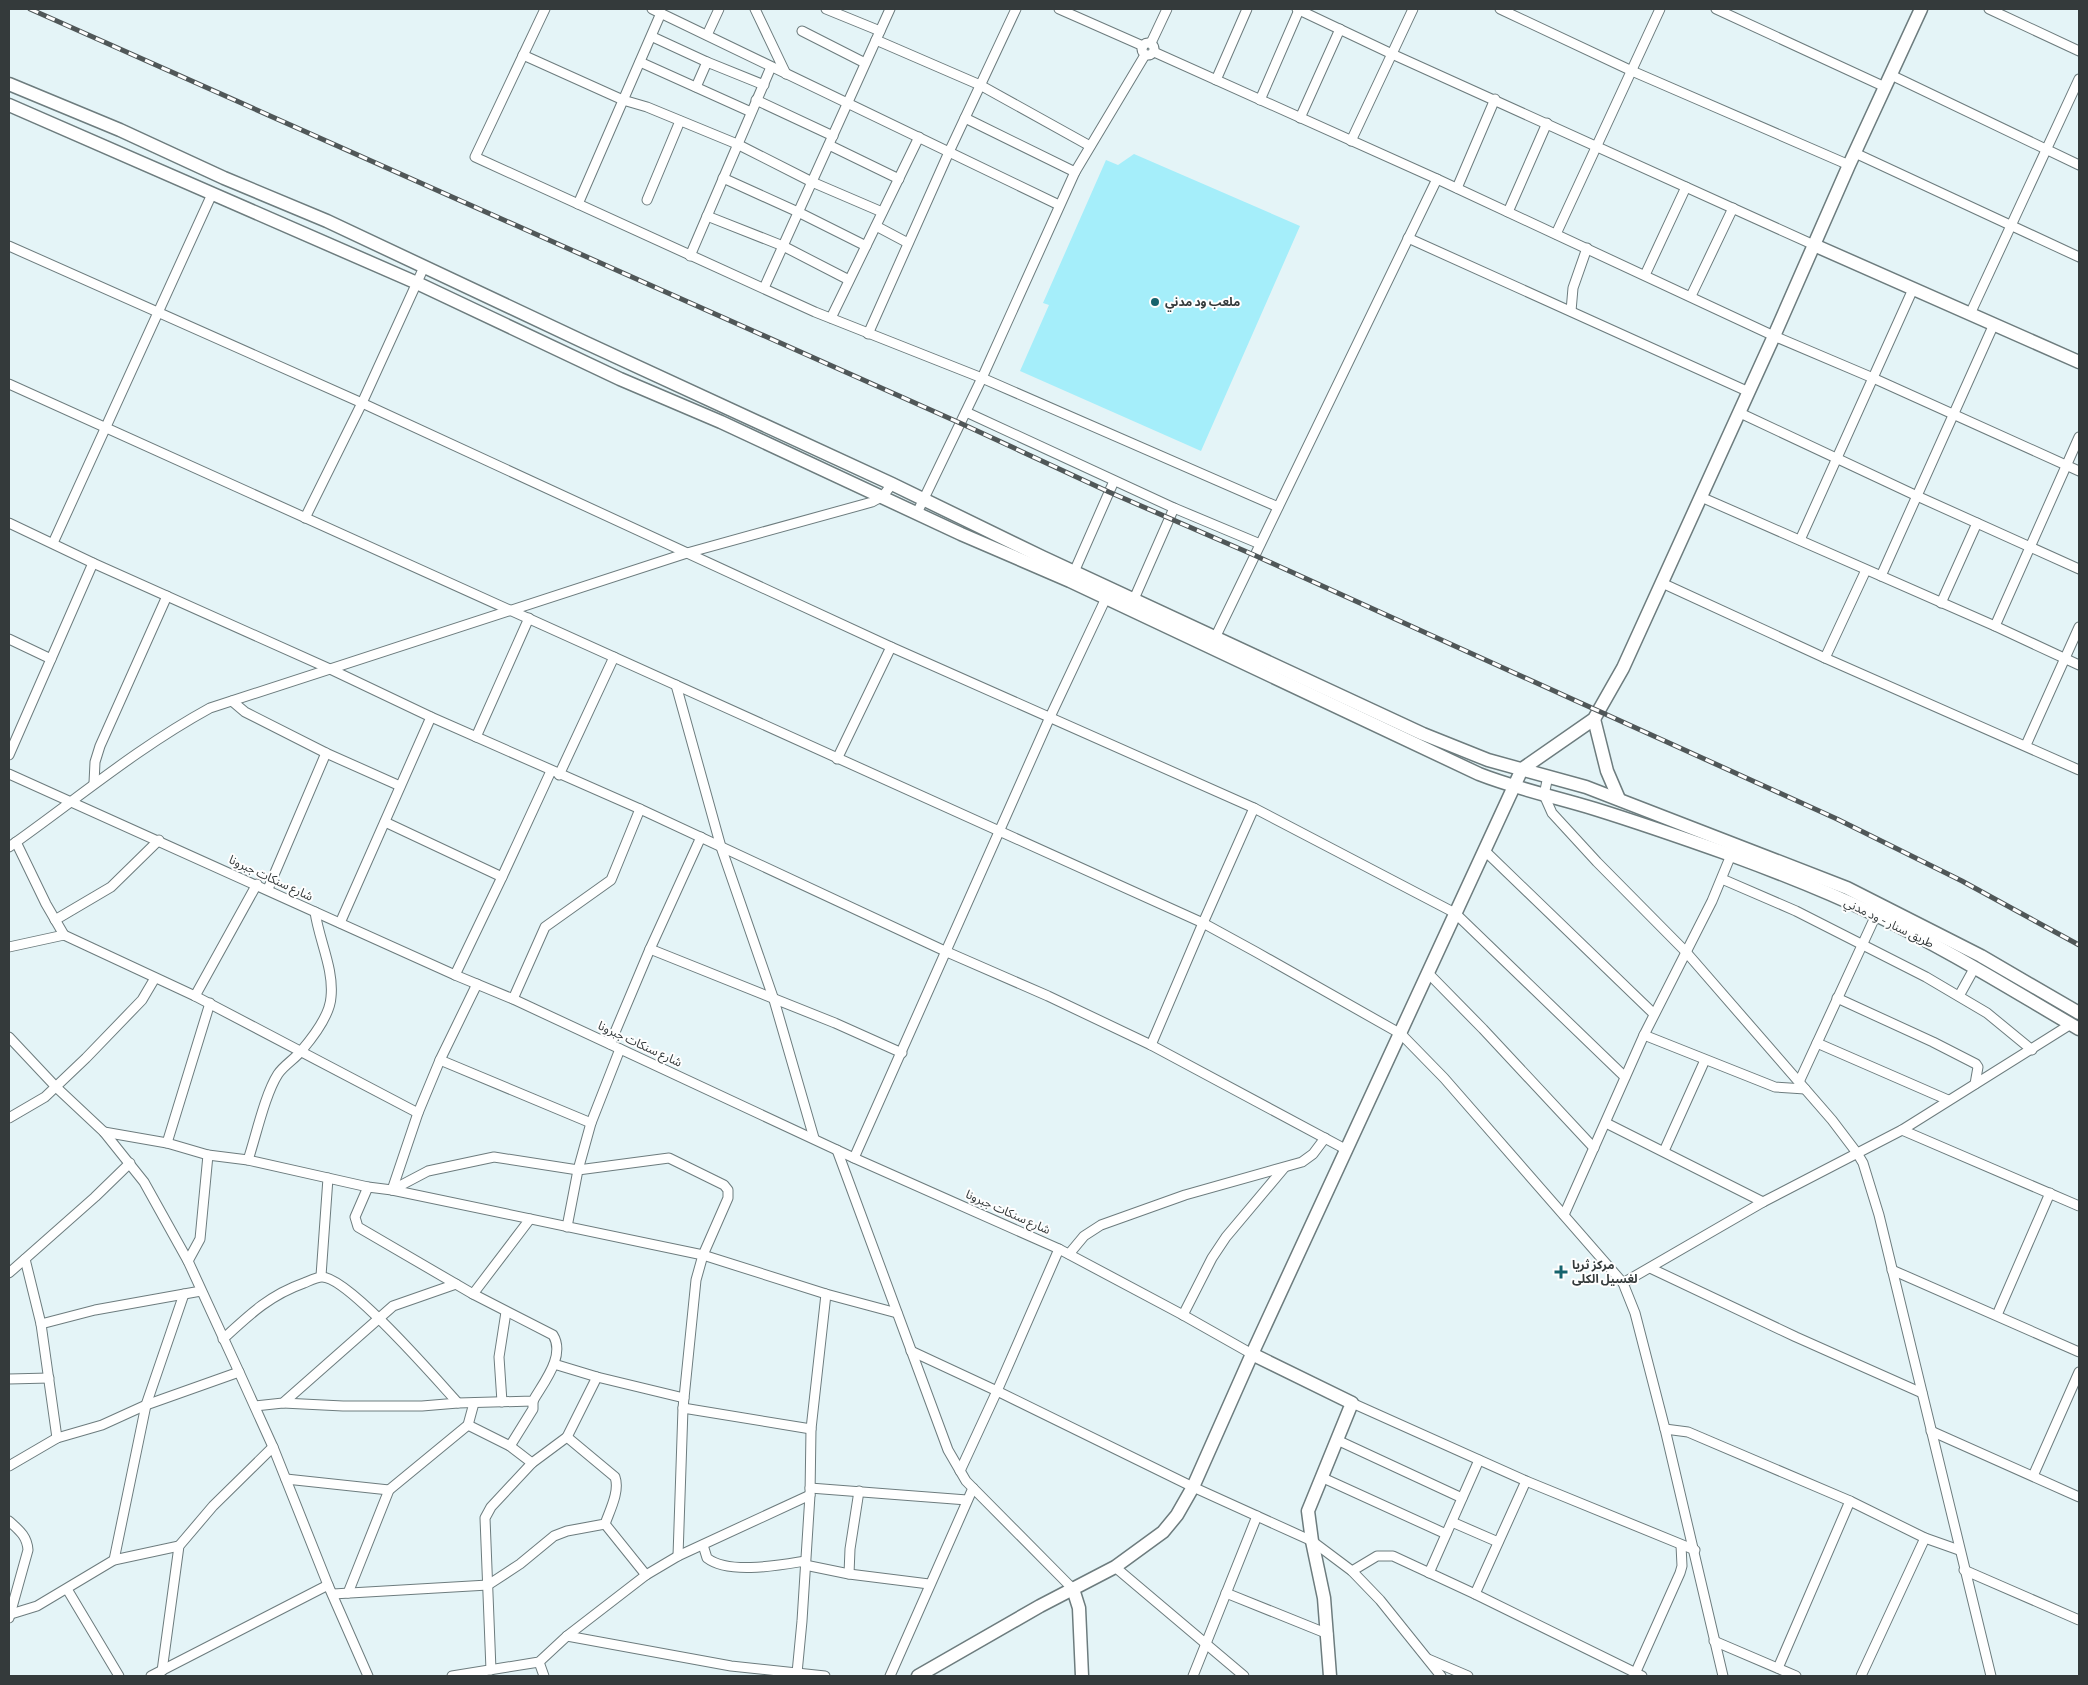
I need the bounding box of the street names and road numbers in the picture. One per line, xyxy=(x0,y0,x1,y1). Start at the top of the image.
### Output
street label: شارع سنكات جبرونا xyxy=(226,852,315,905)
street label: طريق سنار - ود مدني xyxy=(1841,895,1936,953)
street label: شارع سنكات جبرونا xyxy=(595,1018,684,1071)
street label: شارع سنكات جبرونا xyxy=(963,1187,1053,1239)

